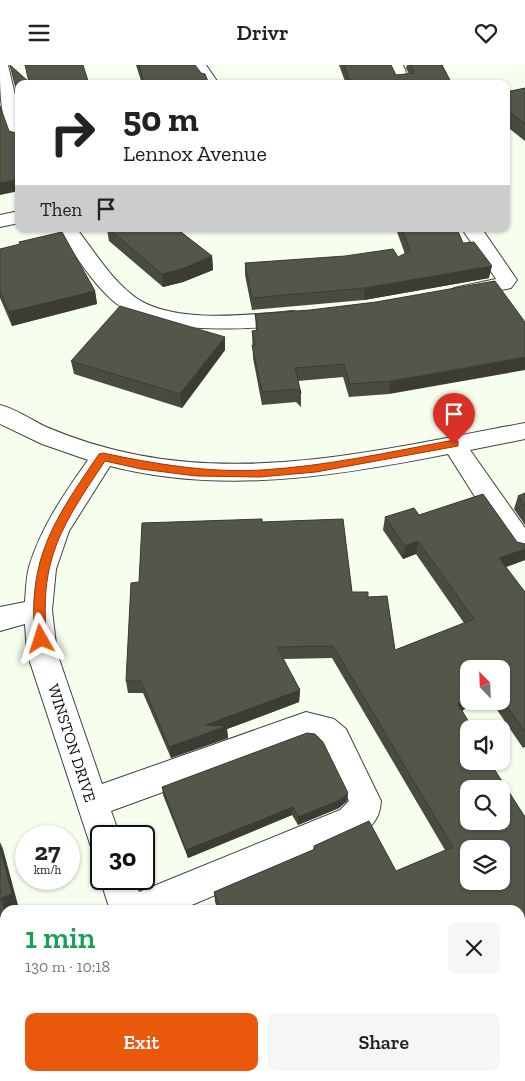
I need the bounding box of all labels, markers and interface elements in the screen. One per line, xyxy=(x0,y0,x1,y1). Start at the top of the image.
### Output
icon: menu xyxy=(25,19,53,47)
text: Drivr xyxy=(236,19,289,46)
icon: heart xyxy=(472,19,500,47)
text: 50 m xyxy=(123,98,199,140)
icon: right xyxy=(40,100,105,165)
text: Lennox Avenue xyxy=(123,140,267,167)
icon: arrive xyxy=(92,195,120,223)
text: Then xyxy=(40,198,82,221)
pin xyxy=(433,393,475,444)
icon: arrive xyxy=(440,400,468,428)
position arrow xyxy=(14,612,66,664)
north arrow xyxy=(460,660,510,710)
map controls xyxy=(460,660,510,890)
street label: WINSTON DRIVE xyxy=(44,682,100,804)
button: sound xyxy=(460,720,510,770)
button: search xyxy=(460,780,510,830)
speed limit sign: 30 xyxy=(90,825,155,890)
text: 27 xyxy=(35,836,60,866)
button: layers xyxy=(460,840,510,890)
text: km/h xyxy=(34,863,61,877)
text: 1 min xyxy=(25,920,95,956)
button: close xyxy=(448,922,500,974)
text: 130 m · 10:18 xyxy=(25,957,110,976)
button: Exit xyxy=(25,1013,258,1071)
button: Share xyxy=(268,1013,500,1071)

